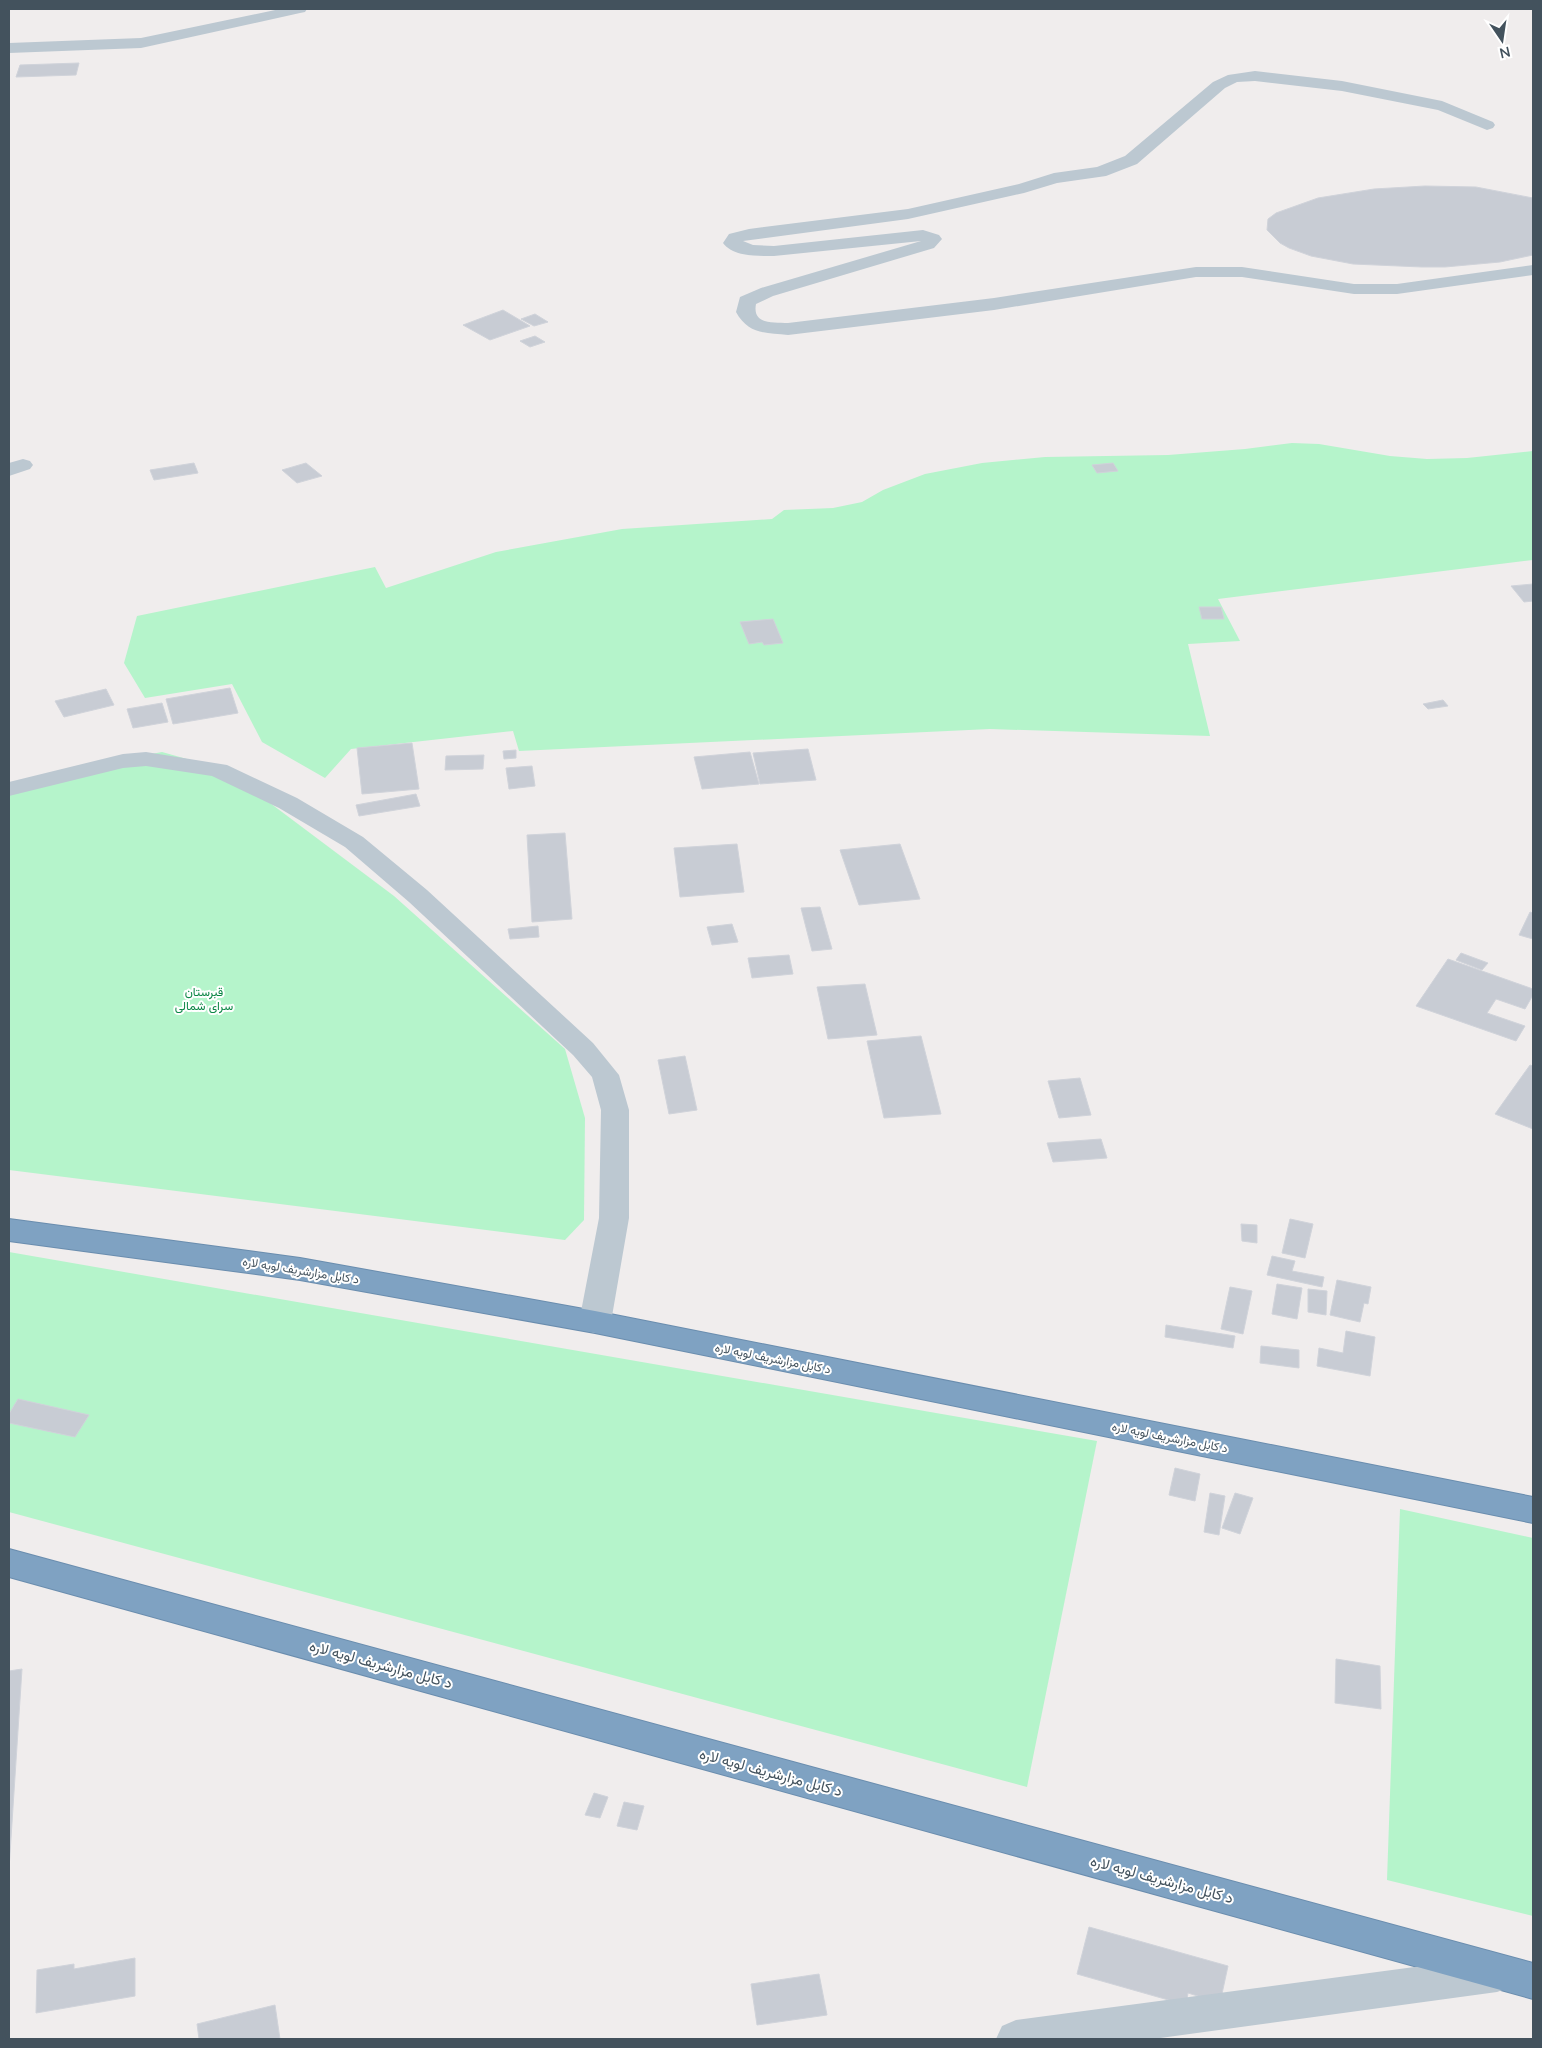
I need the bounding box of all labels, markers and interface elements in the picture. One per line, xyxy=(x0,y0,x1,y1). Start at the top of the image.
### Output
north arrow xyxy=(1477,15,1527,65)
text: N xyxy=(1498,43,1512,63)
park label: قبرستان سرای شمالی xyxy=(175,984,233,1014)
street label: د کابل مزارشریف لویه لاره xyxy=(241,1253,361,1288)
street label: د کابل مزارشریف لویه لاره xyxy=(714,1339,832,1378)
street label: د کابل مزارشریف لویه لاره xyxy=(1111,1418,1229,1457)
street label: د کابل مزارشریف لویه لاره xyxy=(307,1636,455,1692)
street label: د کابل مزارشریف لویه لاره xyxy=(697,1744,845,1800)
street label: د کابل مزارشریف لویه لاره xyxy=(1088,1851,1236,1907)

